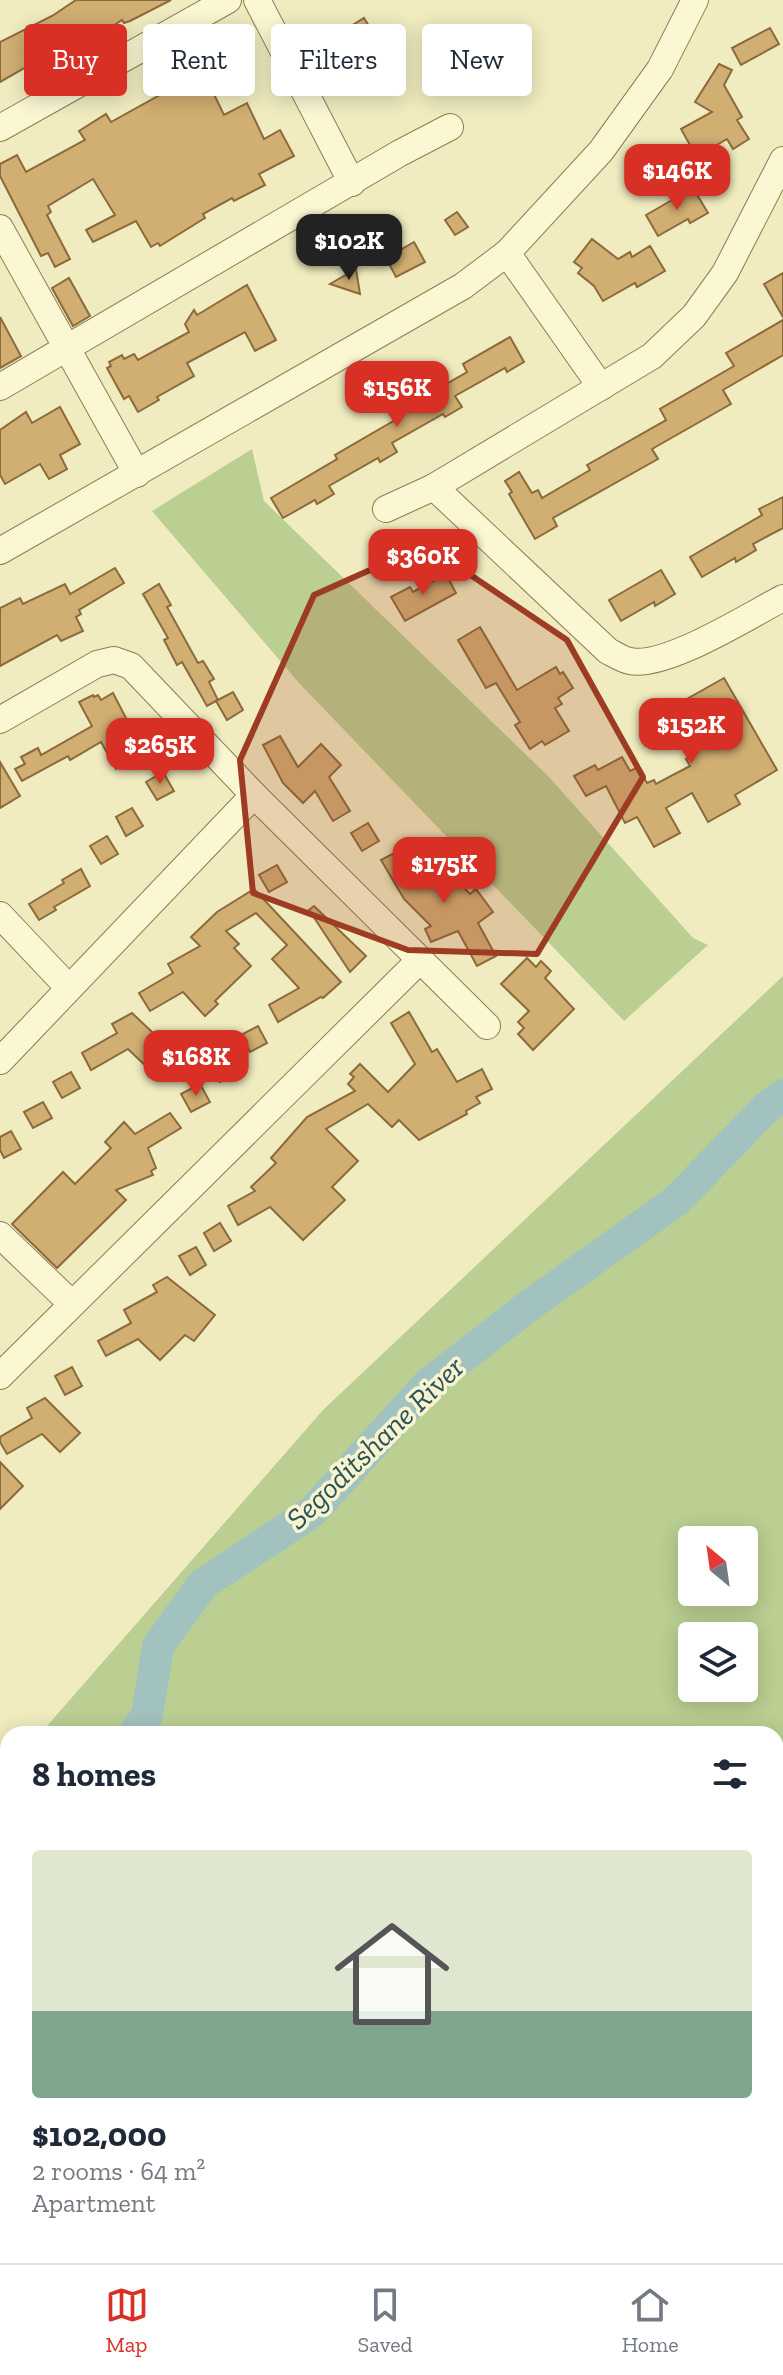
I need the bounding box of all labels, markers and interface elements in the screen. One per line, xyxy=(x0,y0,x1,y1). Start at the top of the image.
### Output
chip: Buy xyxy=(24,24,127,96)
chip: Rent xyxy=(143,24,255,96)
chip: Filters xyxy=(271,24,406,96)
chip: New xyxy=(422,24,532,96)
pin: $146K xyxy=(621,144,733,212)
text: $146K xyxy=(642,154,712,186)
pin: $102K xyxy=(293,214,405,282)
text: $102K xyxy=(314,224,384,256)
pin: $156K xyxy=(341,361,453,429)
text: $156K xyxy=(363,371,431,403)
pin: $360K xyxy=(367,529,479,597)
text: $360K xyxy=(386,539,460,571)
pin: $152K xyxy=(635,698,747,766)
text: $152K xyxy=(657,708,725,740)
pin: $265K xyxy=(104,718,216,786)
text: $265K xyxy=(124,728,196,760)
pin: $175K xyxy=(388,837,500,905)
text: $175K xyxy=(411,847,477,879)
pin: $168K xyxy=(140,1030,252,1098)
text: $168K xyxy=(162,1040,230,1072)
water label: Segoditshane River xyxy=(279,1349,472,1537)
north arrow xyxy=(678,1526,758,1606)
map controls xyxy=(678,1526,758,1702)
button: layers xyxy=(678,1622,758,1702)
icon: filters xyxy=(708,1752,752,1796)
text: 8 homes xyxy=(32,1754,156,1795)
icon: home xyxy=(320,1902,464,2046)
text: $102,000 xyxy=(32,2114,167,2155)
text: 2 rooms · 64 m² xyxy=(32,2155,205,2187)
text: Apartment xyxy=(32,2187,155,2219)
tab: Map xyxy=(105,2283,149,2358)
tab: Saved xyxy=(358,2283,413,2358)
tab: Home xyxy=(622,2283,678,2358)

